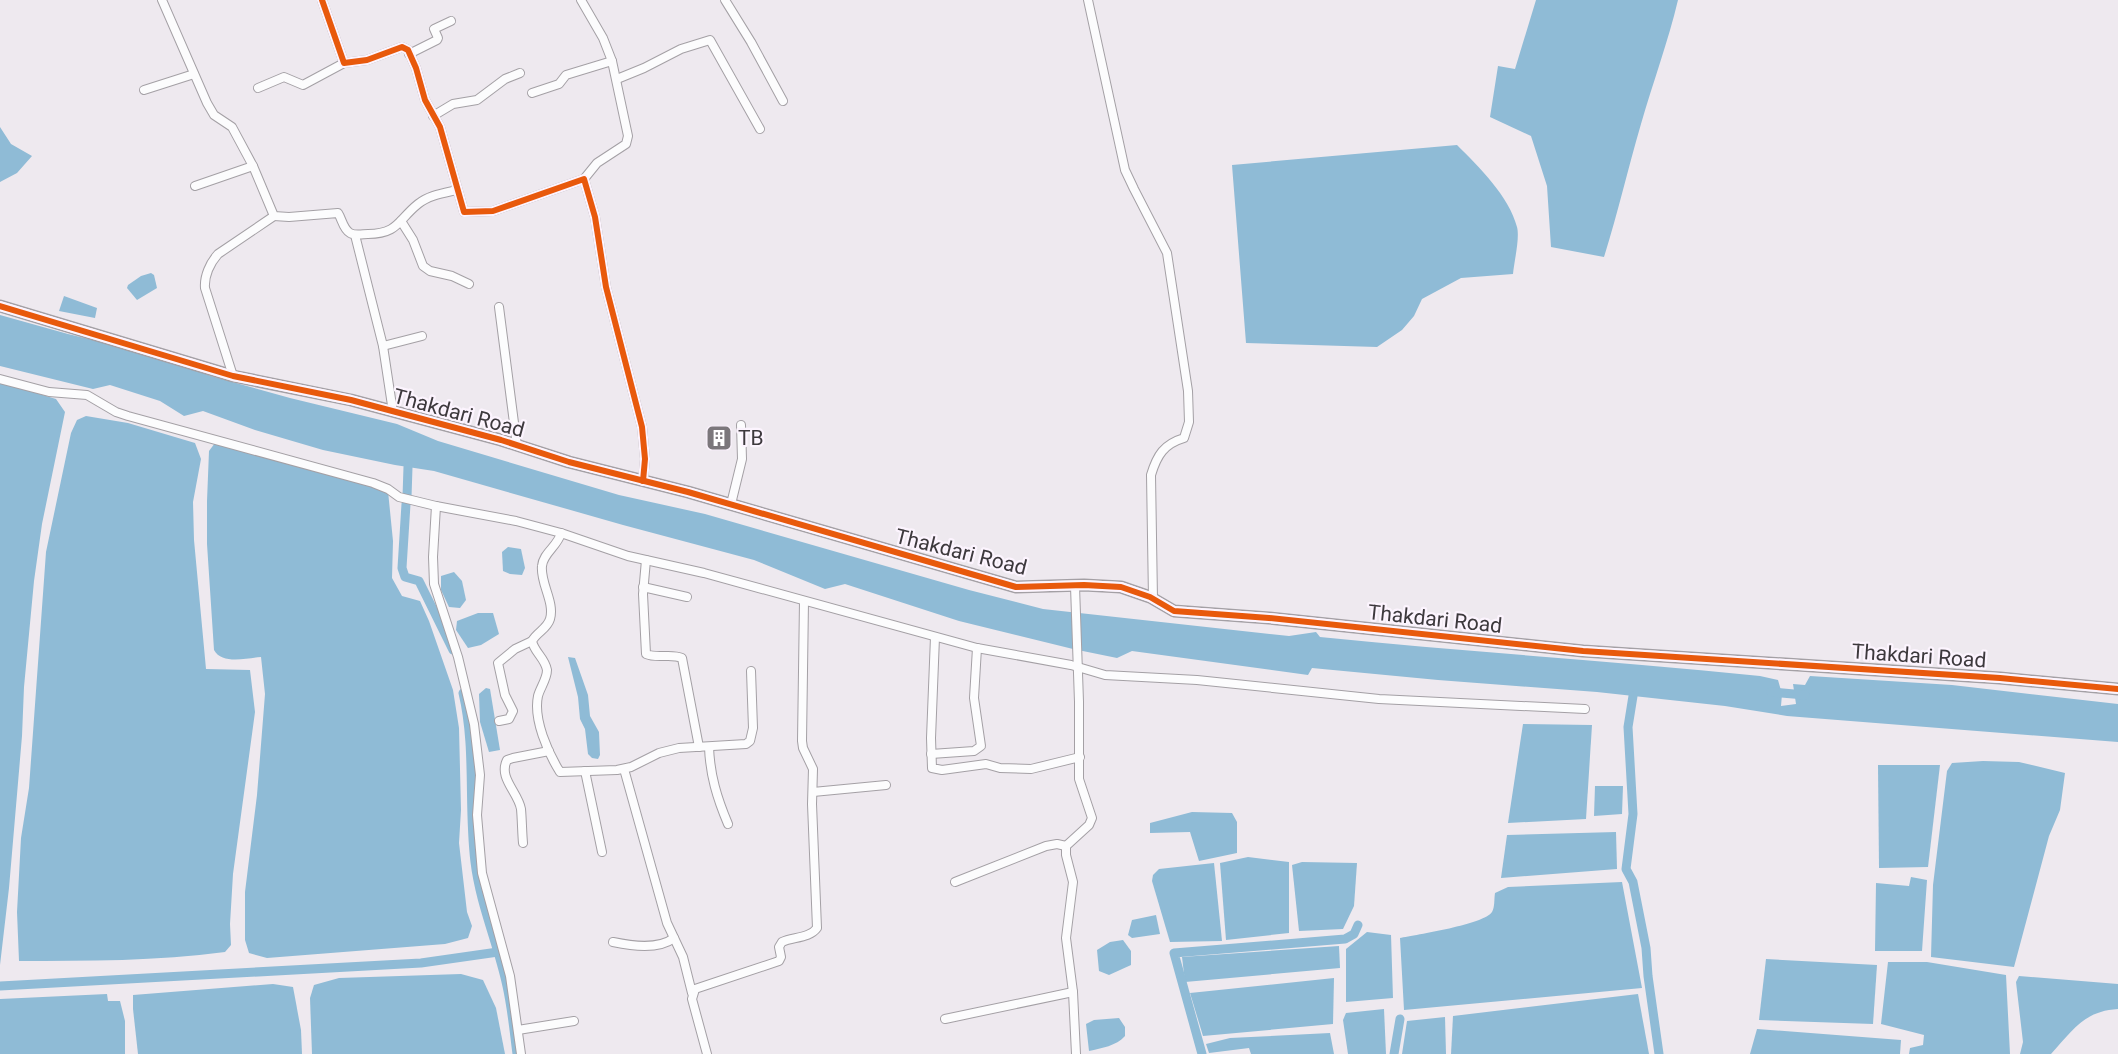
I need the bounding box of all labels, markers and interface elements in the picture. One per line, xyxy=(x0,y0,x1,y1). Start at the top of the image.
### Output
street label: Thakdari Road xyxy=(391,384,527,442)
building icon: TB xyxy=(704,423,734,453)
place label: TB xyxy=(738,426,764,450)
street label: Thakdari Road xyxy=(893,524,1029,580)
street label: Thakdari Road xyxy=(1367,600,1503,638)
street label: Thakdari Road xyxy=(1851,639,1987,673)

